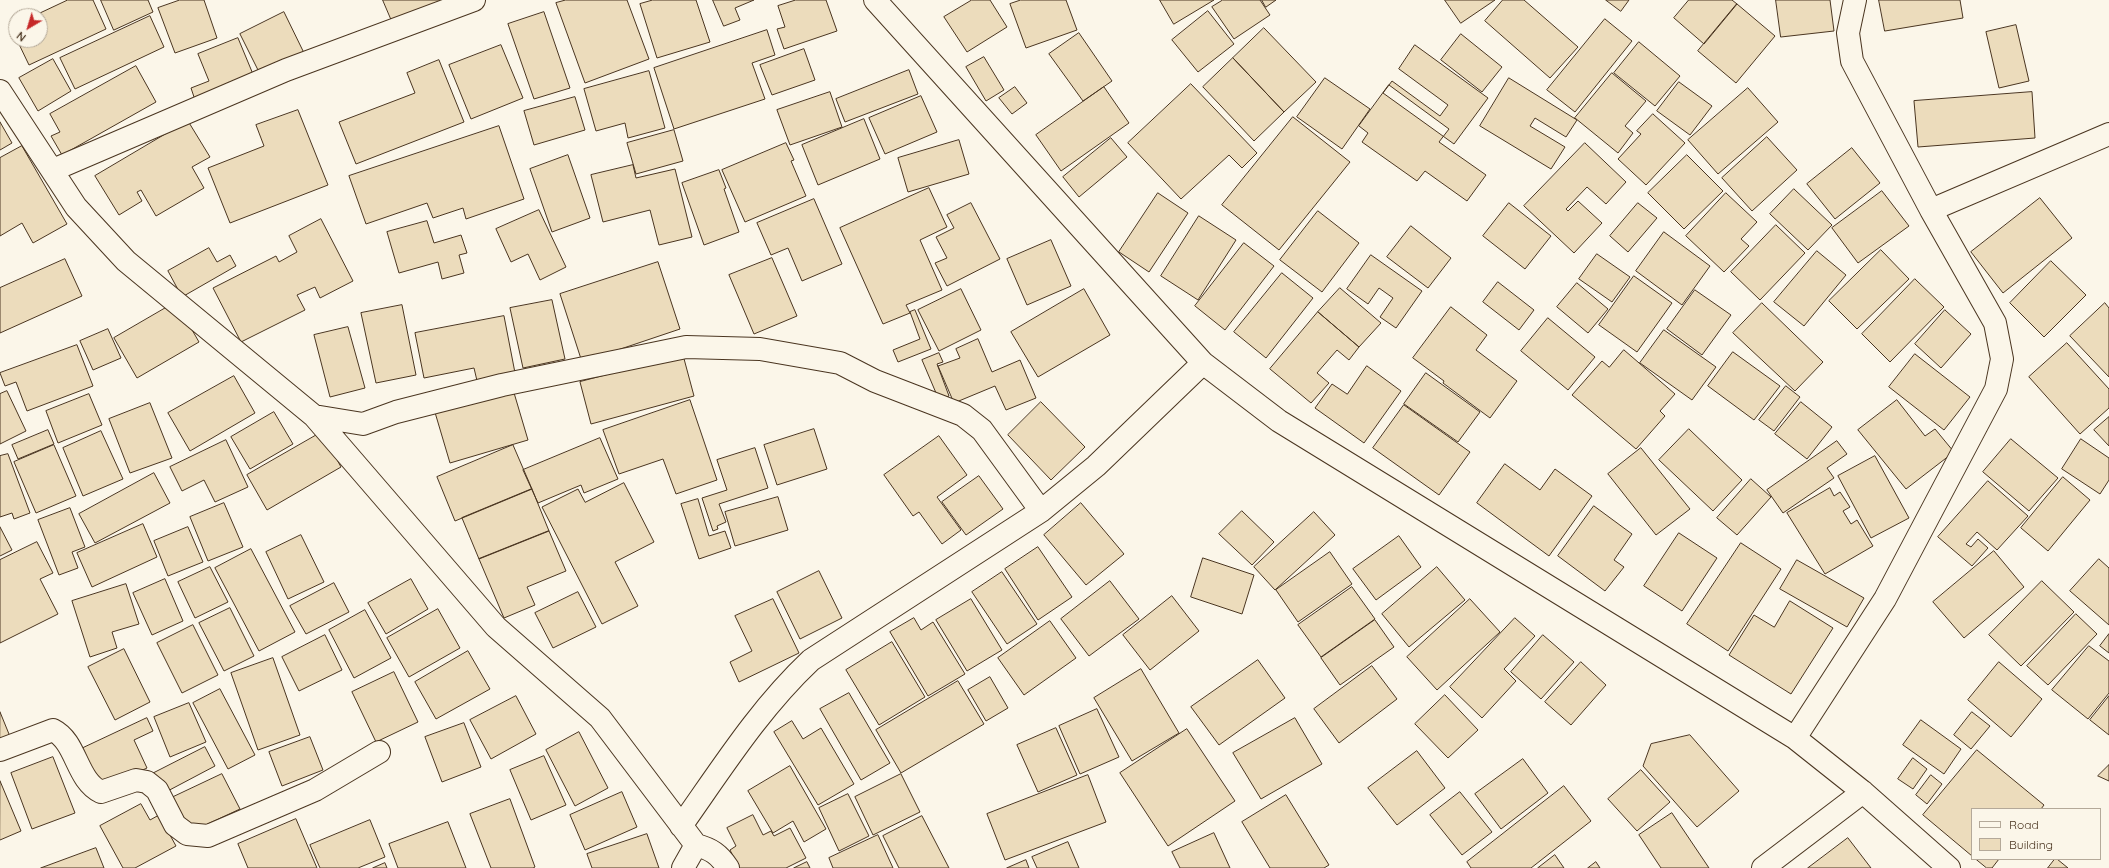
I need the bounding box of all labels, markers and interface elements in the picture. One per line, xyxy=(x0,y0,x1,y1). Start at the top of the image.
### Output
north arrow xyxy=(8,8,48,48)
text: N xyxy=(14,29,29,45)
legend xyxy=(1971,808,2101,860)
text: Road xyxy=(2009,817,2039,832)
text: Building xyxy=(2009,837,2053,852)

